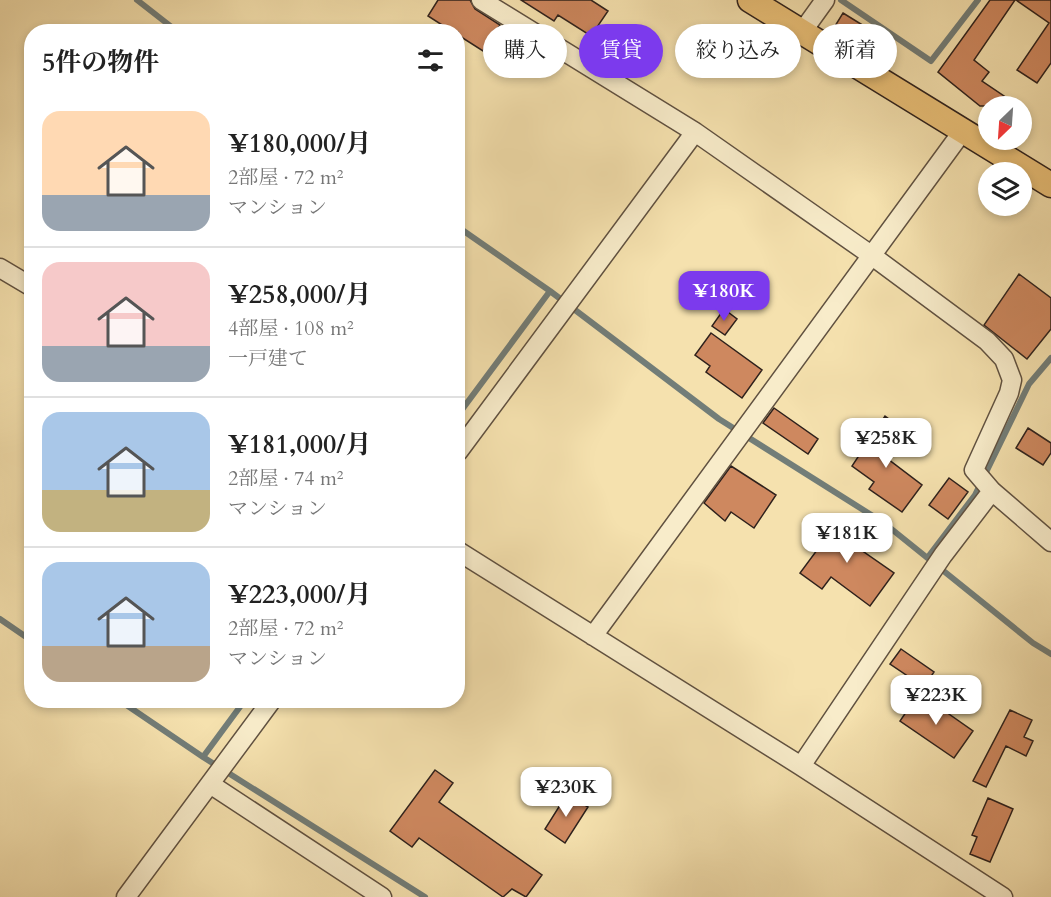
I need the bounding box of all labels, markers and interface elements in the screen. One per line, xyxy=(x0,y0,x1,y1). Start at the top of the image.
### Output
chip: 購入 xyxy=(483,24,567,78)
chip: 賃貸 xyxy=(579,24,663,78)
chip: 絞り込み xyxy=(675,24,801,78)
chip: 新着 xyxy=(813,24,897,78)
icon: filters xyxy=(414,44,447,77)
text: 5件の物件 xyxy=(42,45,159,80)
north arrow xyxy=(978,96,1032,150)
map controls xyxy=(978,96,1032,216)
text: ¥180,000/月 xyxy=(228,126,371,161)
icon: home xyxy=(90,135,162,207)
button: layers xyxy=(978,162,1032,216)
text: 2部屋 · 72 m² xyxy=(228,164,344,191)
text: マンション xyxy=(228,194,327,221)
pin: ¥180K xyxy=(682,271,766,322)
text: ¥258,000/月 xyxy=(228,277,371,312)
text: ¥180K xyxy=(693,277,755,304)
icon: home xyxy=(90,286,162,358)
text: 4部屋 · 108 m² xyxy=(228,315,354,342)
text: 一戸建て xyxy=(228,345,308,372)
pin: ¥258K xyxy=(844,418,928,469)
text: ¥258K xyxy=(855,424,917,451)
text: ¥181,000/月 xyxy=(228,427,371,462)
icon: home xyxy=(90,436,162,508)
text: 2部屋 · 74 m² xyxy=(228,465,344,492)
text: マンション xyxy=(228,495,327,522)
pin: ¥181K xyxy=(805,513,889,564)
text: ¥181K xyxy=(816,519,878,546)
text: ¥223,000/月 xyxy=(228,577,371,612)
icon: home xyxy=(90,586,162,658)
text: 2部屋 · 72 m² xyxy=(228,615,344,642)
text: マンション xyxy=(228,645,327,672)
pin: ¥223K xyxy=(894,675,978,726)
text: ¥223K xyxy=(905,681,967,708)
pin: ¥230K xyxy=(524,767,608,818)
text: ¥230K xyxy=(535,773,597,800)

